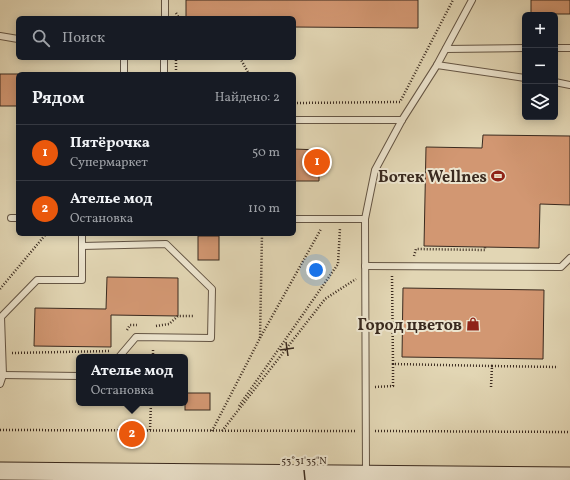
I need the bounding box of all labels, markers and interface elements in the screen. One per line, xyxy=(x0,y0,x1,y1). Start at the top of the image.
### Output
map controls xyxy=(522,12,558,120)
button: + xyxy=(522,12,558,48)
search box xyxy=(16,16,296,60)
icon: search xyxy=(30,27,52,49)
text: Поиск xyxy=(62,28,105,49)
button: − xyxy=(522,48,558,84)
button: layers xyxy=(522,84,558,120)
text: Рядом xyxy=(32,87,85,110)
text: Найдено: 2 xyxy=(215,89,280,107)
text: Пятёрочка xyxy=(70,133,150,154)
text: 1 xyxy=(42,144,48,162)
text: 50 m xyxy=(252,144,280,162)
pin: 1 xyxy=(304,147,330,177)
text: Супермаркет xyxy=(70,154,148,172)
place label: Ботек Wellnes xyxy=(378,167,487,189)
sports icon: Ботек Wellnes xyxy=(490,168,506,184)
text: Ателье мод xyxy=(70,189,153,210)
text: 2 xyxy=(42,200,48,218)
text: 110 m xyxy=(248,200,280,218)
text: Остановка xyxy=(70,210,133,228)
your location xyxy=(306,260,326,280)
place label: Город цветов xyxy=(357,315,462,337)
shop icon: Город цветов xyxy=(465,316,481,332)
popup xyxy=(76,354,188,406)
text: Ателье мод xyxy=(91,361,173,382)
text: Остановка xyxy=(91,382,154,400)
pin: 2 xyxy=(119,419,145,449)
text: 53°31'35"N xyxy=(281,454,327,468)

